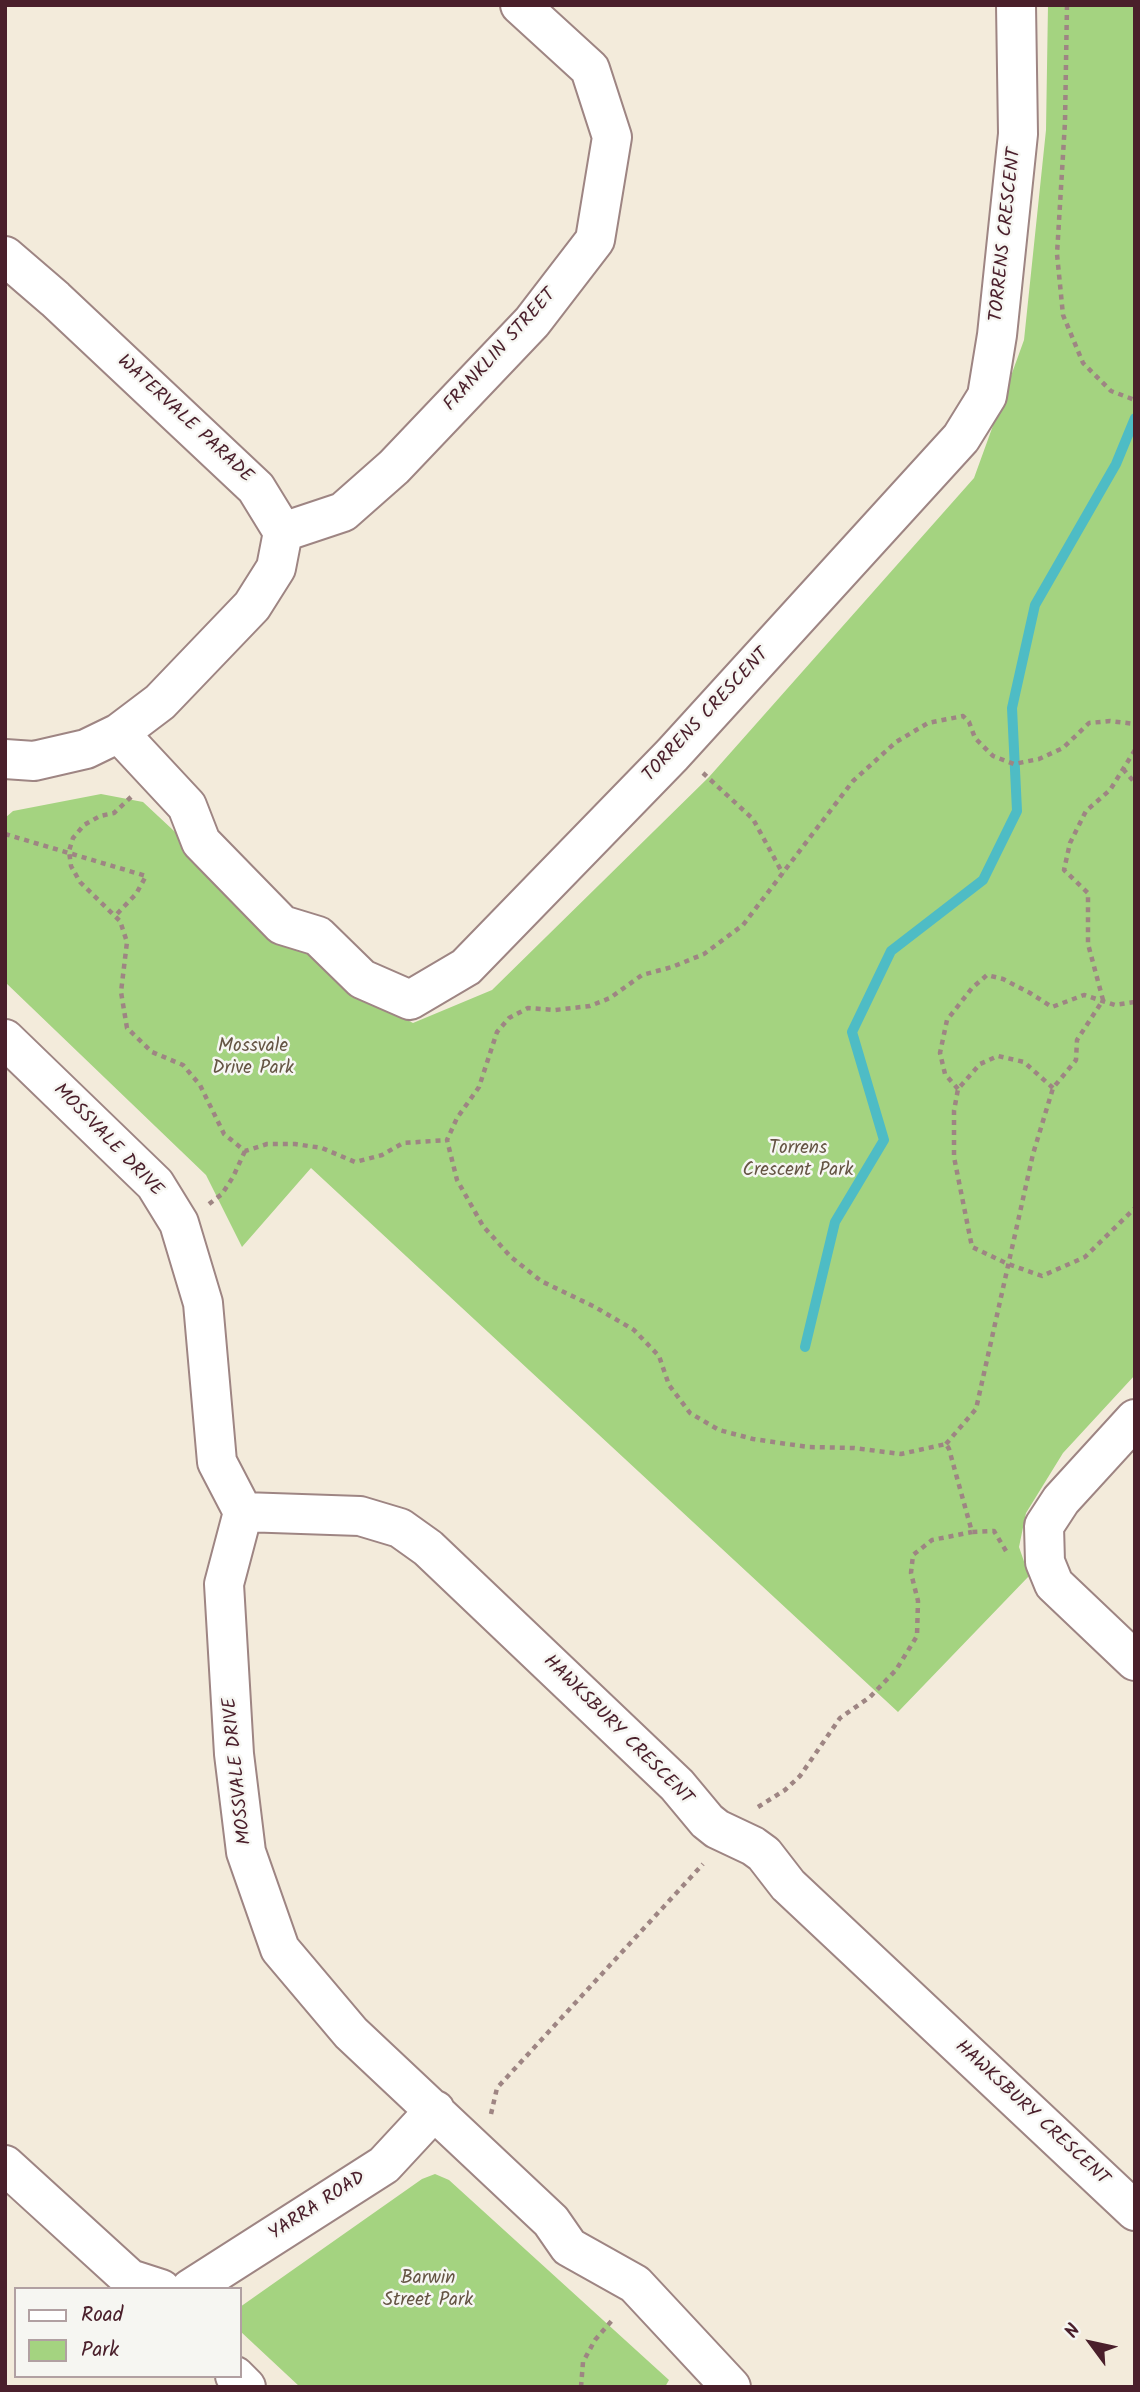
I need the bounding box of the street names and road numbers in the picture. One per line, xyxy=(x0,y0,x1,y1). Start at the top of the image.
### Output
street label: TORRENS CRESCENT xyxy=(987,147,1027,323)
street label: FRANKLIN STREET xyxy=(440,285,562,417)
street label: WATERVALE PARADE xyxy=(111,351,257,489)
street label: TORRENS CRESCENT xyxy=(639,644,775,788)
street label: MOSSVALE DRIVE xyxy=(47,1080,167,1202)
street label: HAWKSBURY CRESCENT xyxy=(537,1651,697,1811)
street label: MOSSVALE DRIVE xyxy=(220,1696,258,1846)
street label: HAWKSBURY CRESCENT xyxy=(949,2037,1113,2191)
street label: YARRA ROAD xyxy=(266,2167,370,2247)

